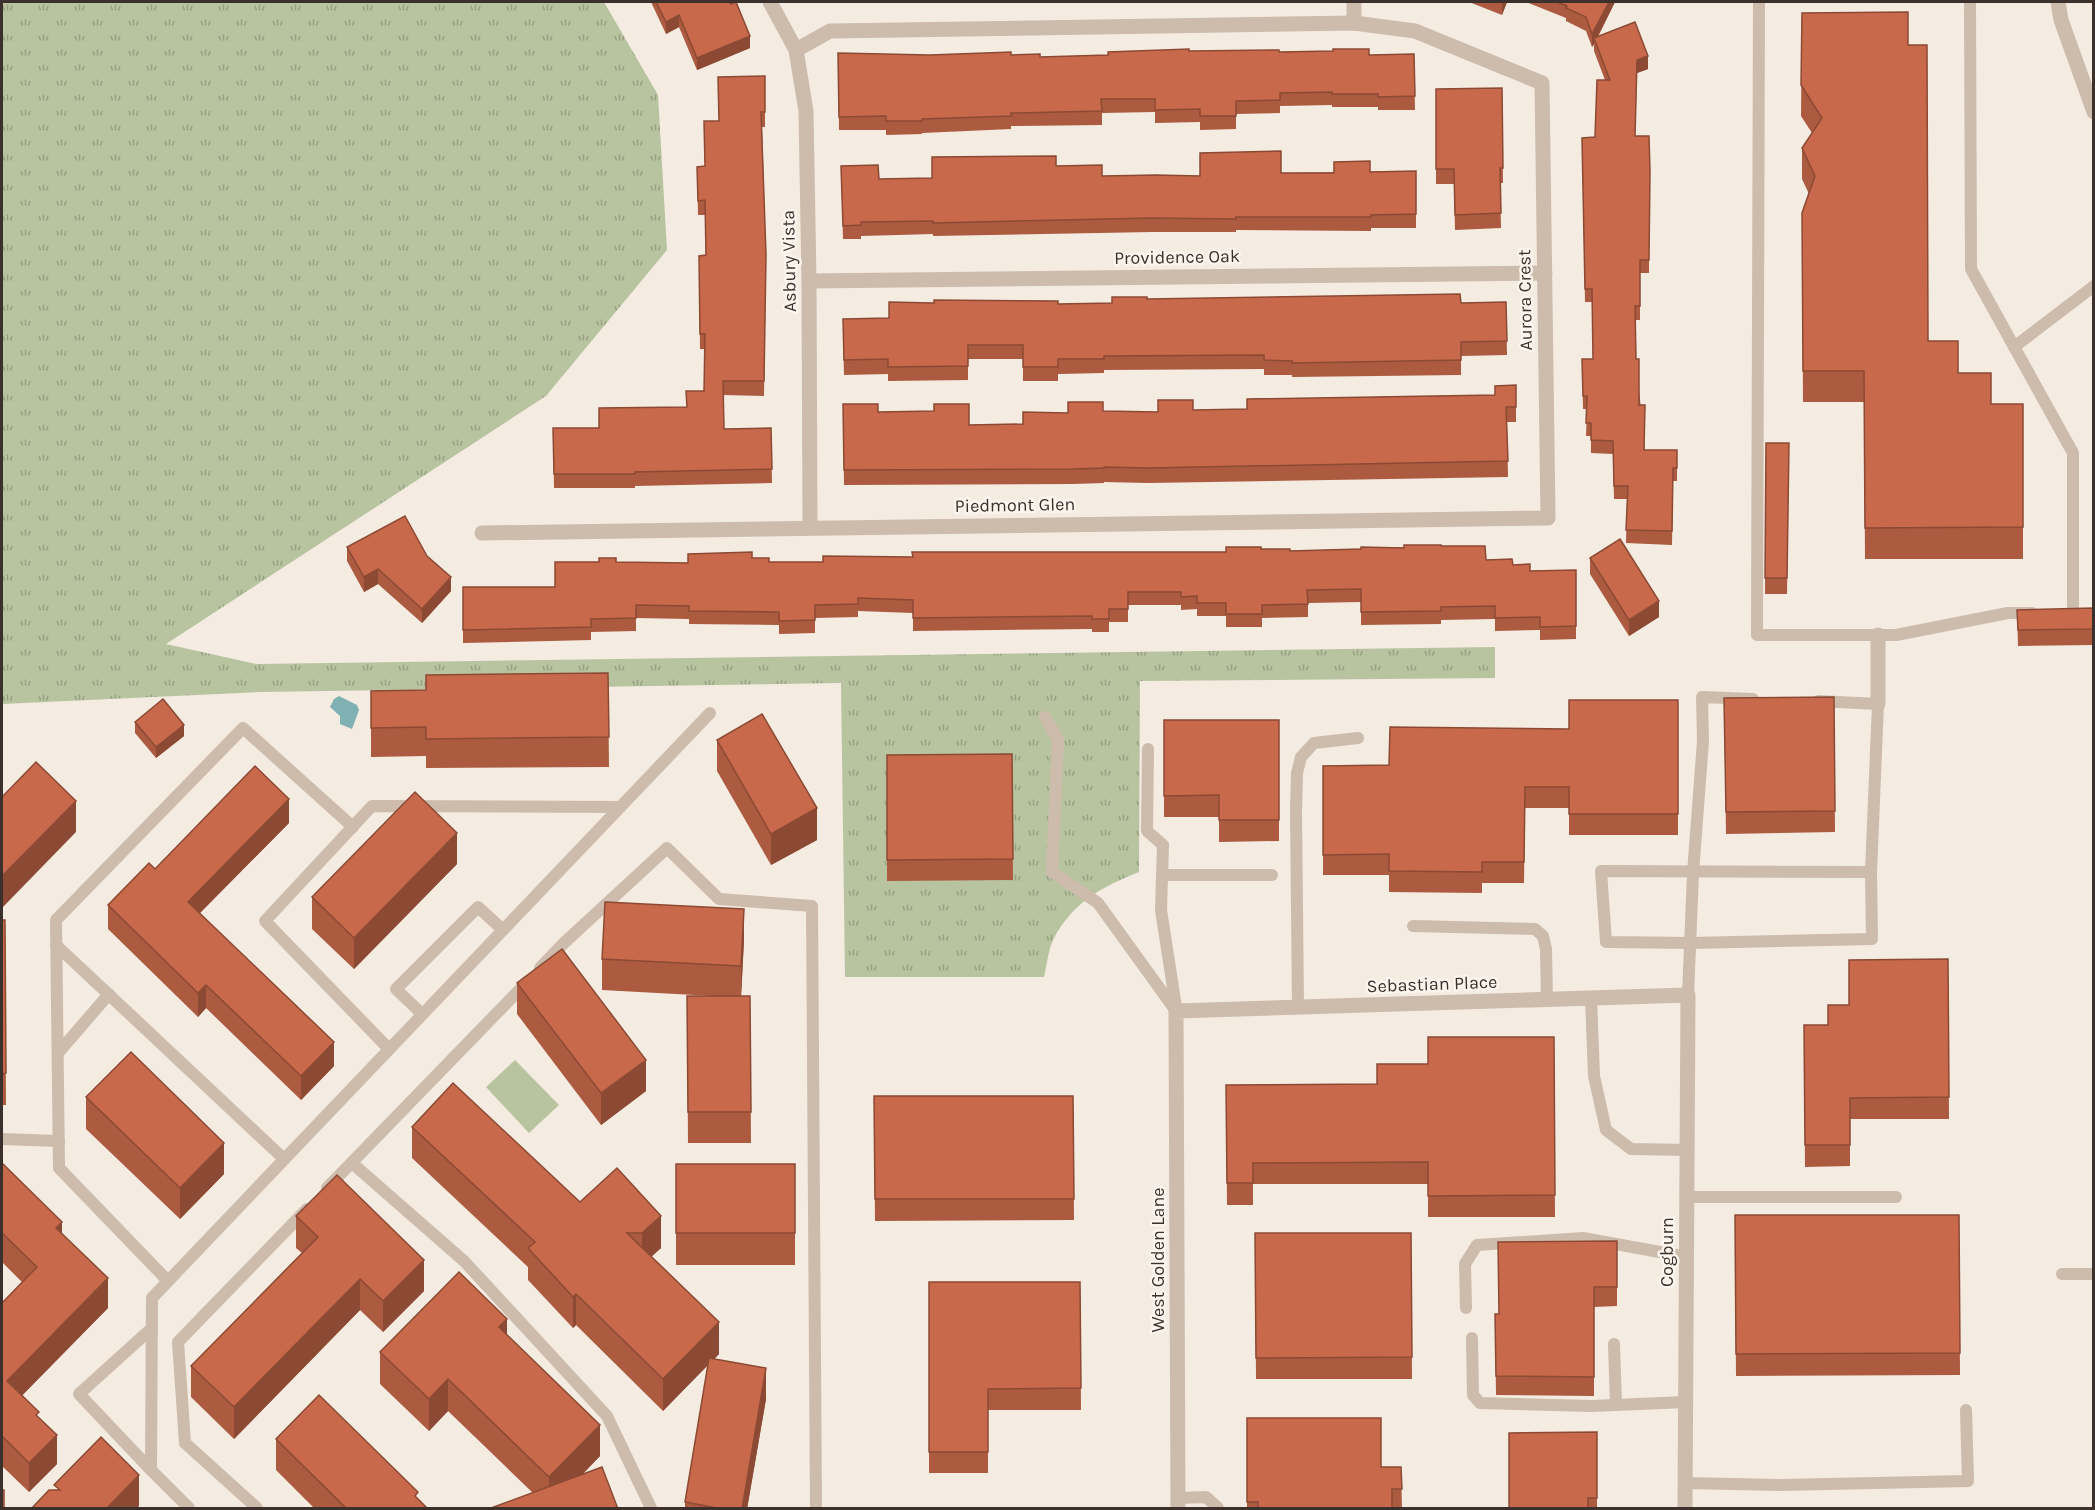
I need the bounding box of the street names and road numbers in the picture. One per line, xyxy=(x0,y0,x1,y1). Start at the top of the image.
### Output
street label: Asbury Vista xyxy=(777,210,801,312)
street label: Providence Oak xyxy=(1114,245,1240,269)
street label: Aurora Crest xyxy=(1513,249,1537,351)
street label: Piedmont Glen xyxy=(955,493,1075,517)
street label: Sebastian Place xyxy=(1366,971,1498,997)
street label: West Golden Lane xyxy=(1147,1187,1169,1333)
street label: Cogburn xyxy=(1656,1217,1678,1287)

